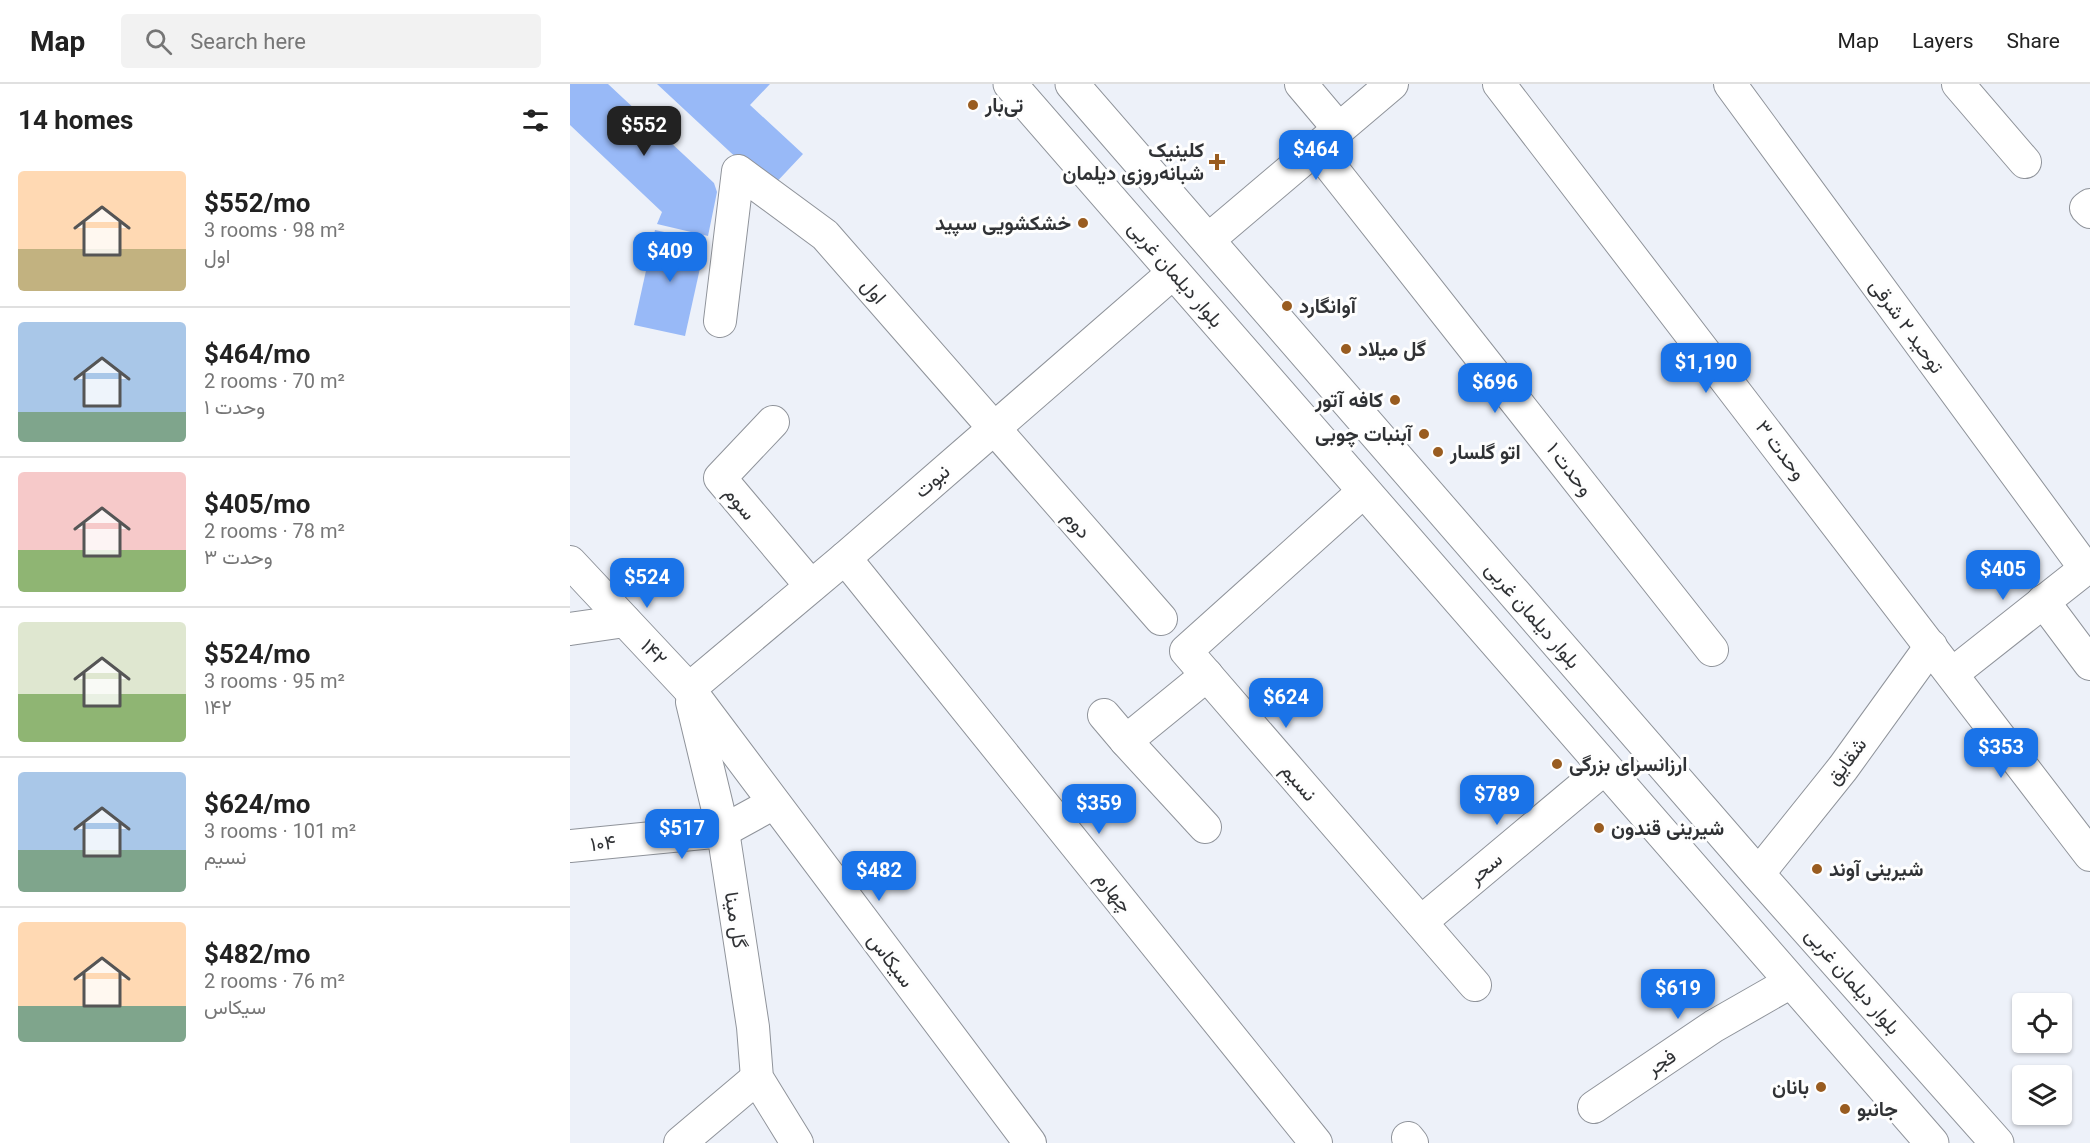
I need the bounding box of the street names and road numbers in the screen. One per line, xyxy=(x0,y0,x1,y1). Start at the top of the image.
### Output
street label: بلوار دیلمان غربی xyxy=(1122,216,1229,333)
street label: اول xyxy=(856,273,892,309)
street label: توحید ۲ شرقی xyxy=(1864,274,1949,379)
street label: وحدت ۳ xyxy=(1750,415,1811,485)
street label: وحدت ۱ xyxy=(1541,438,1598,501)
street label: نبوت xyxy=(909,459,955,504)
street label: سوم xyxy=(718,481,761,525)
street label: دوم xyxy=(1057,505,1096,544)
street label: بلوار دیلمان غربی xyxy=(1479,557,1586,674)
street label: ۱۴۲ xyxy=(636,634,672,670)
street label: شقایق xyxy=(1821,733,1871,789)
street label: نسیم xyxy=(1275,758,1322,807)
street label: ۱۰۴ xyxy=(589,830,617,856)
street label: سحر xyxy=(1462,847,1508,891)
street label: چهارم xyxy=(1089,867,1138,919)
street label: گل مینا xyxy=(720,890,752,950)
street label: بلوار دیلمان غربی xyxy=(1799,923,1906,1040)
street label: سیکاس xyxy=(863,928,919,992)
street label: فجر xyxy=(1641,1044,1681,1082)

